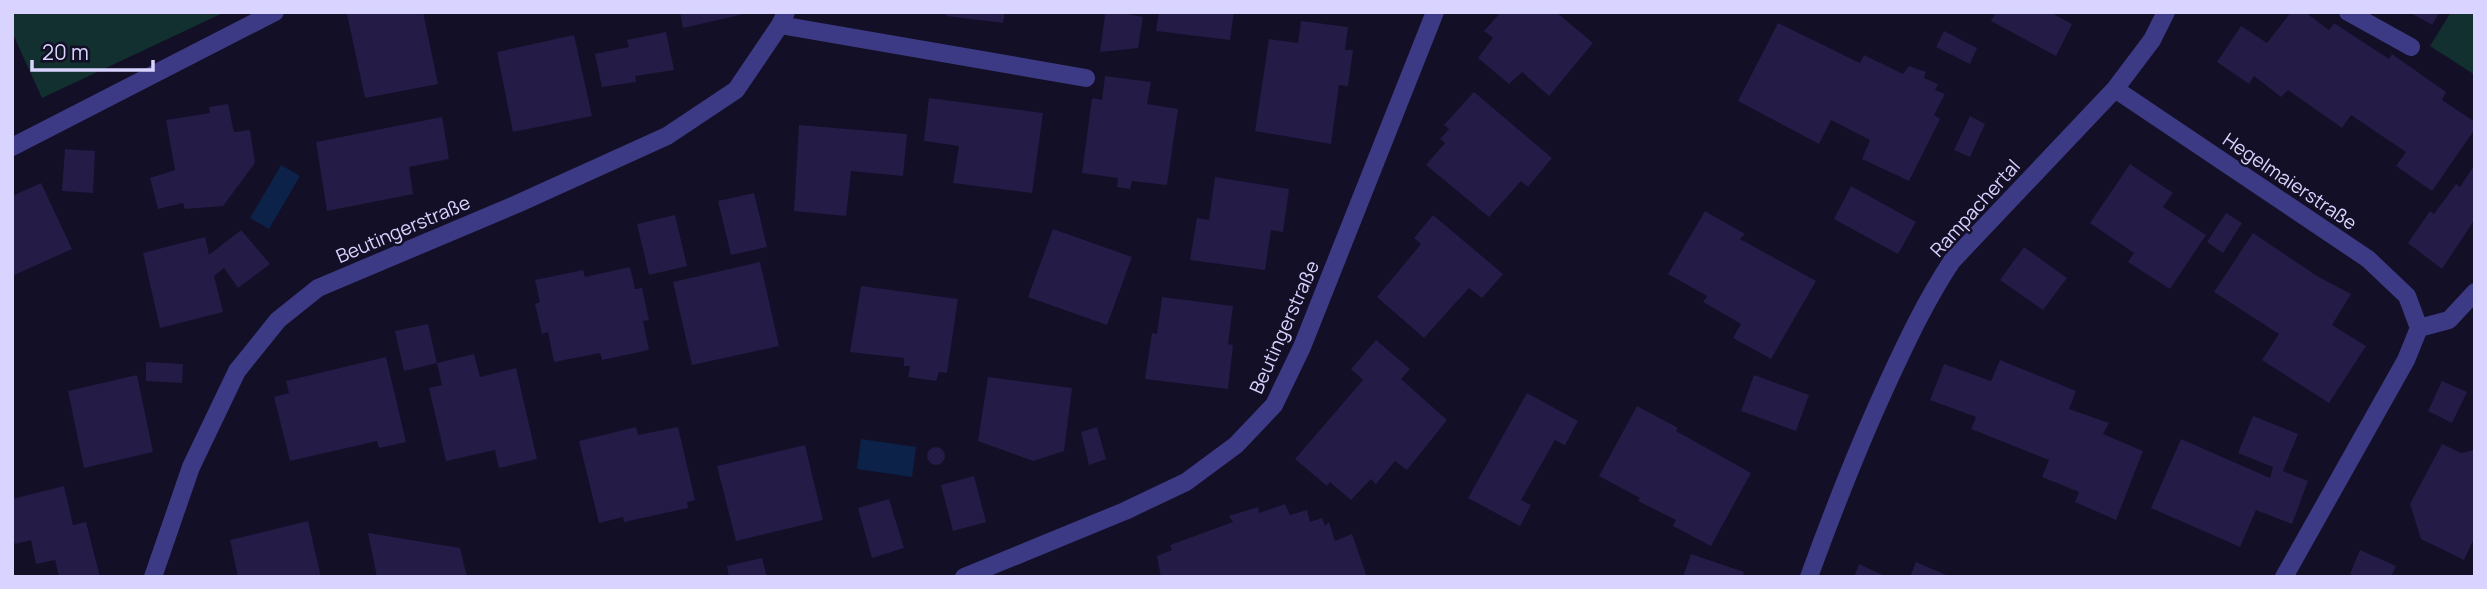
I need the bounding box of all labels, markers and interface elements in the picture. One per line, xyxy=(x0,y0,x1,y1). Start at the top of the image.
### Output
scale bar xyxy=(32,28,152,72)
text: 20 m xyxy=(42,38,89,66)
street label: Hegelmaierstraße xyxy=(2218,126,2362,236)
street label: Rampachertal xyxy=(1924,154,2026,262)
street label: Beutingerstraße xyxy=(332,189,474,269)
street label: Beutingerstraße xyxy=(1243,256,1325,398)

